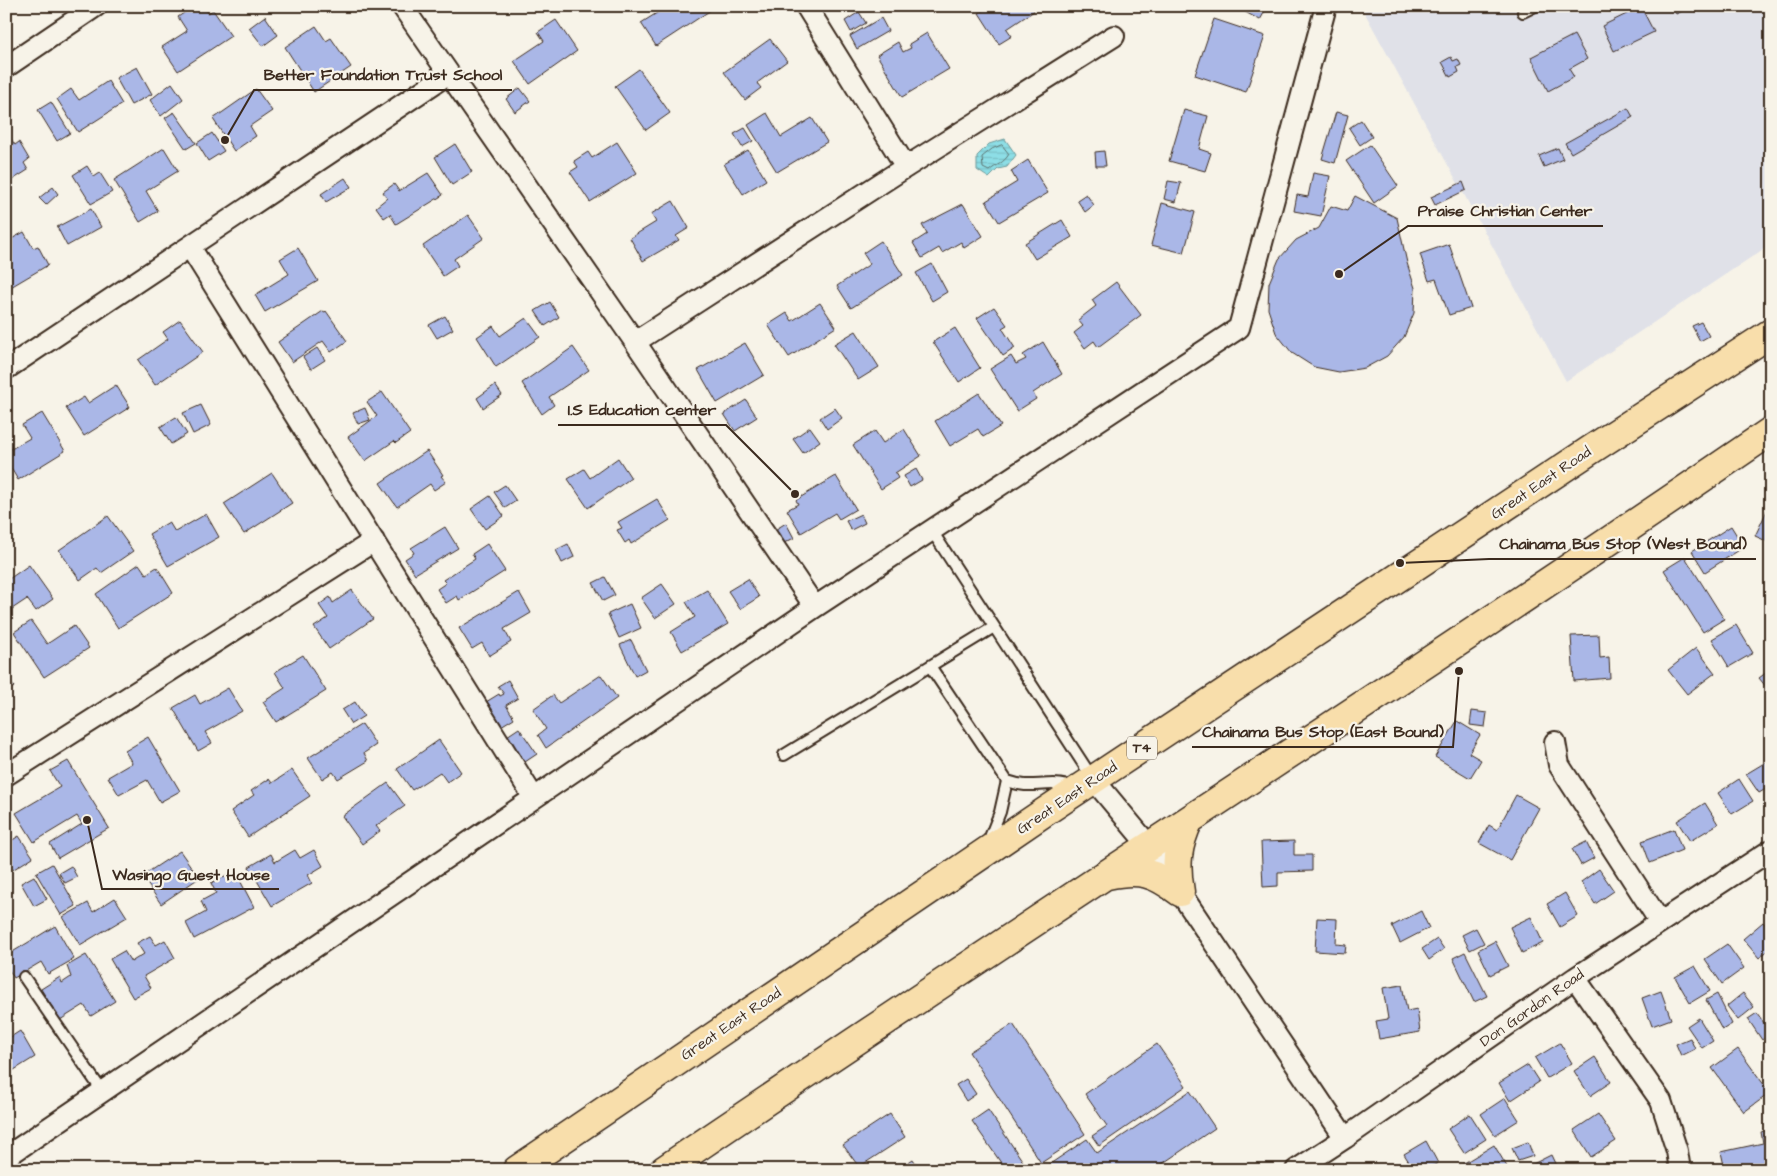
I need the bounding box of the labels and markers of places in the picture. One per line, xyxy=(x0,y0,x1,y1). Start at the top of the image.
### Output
callout: Better Foundation Trust School xyxy=(254,59,512,90)
callout: Praise Christian Center xyxy=(1408,195,1603,226)
callout: I.S Education center xyxy=(558,394,726,425)
callout: Chainama Bus Stop (West Bound) xyxy=(1489,528,1756,559)
callout: Chainama Bus Stop (East Bound) xyxy=(1192,716,1453,747)
callout: Wasingo Guest House xyxy=(102,858,279,889)

